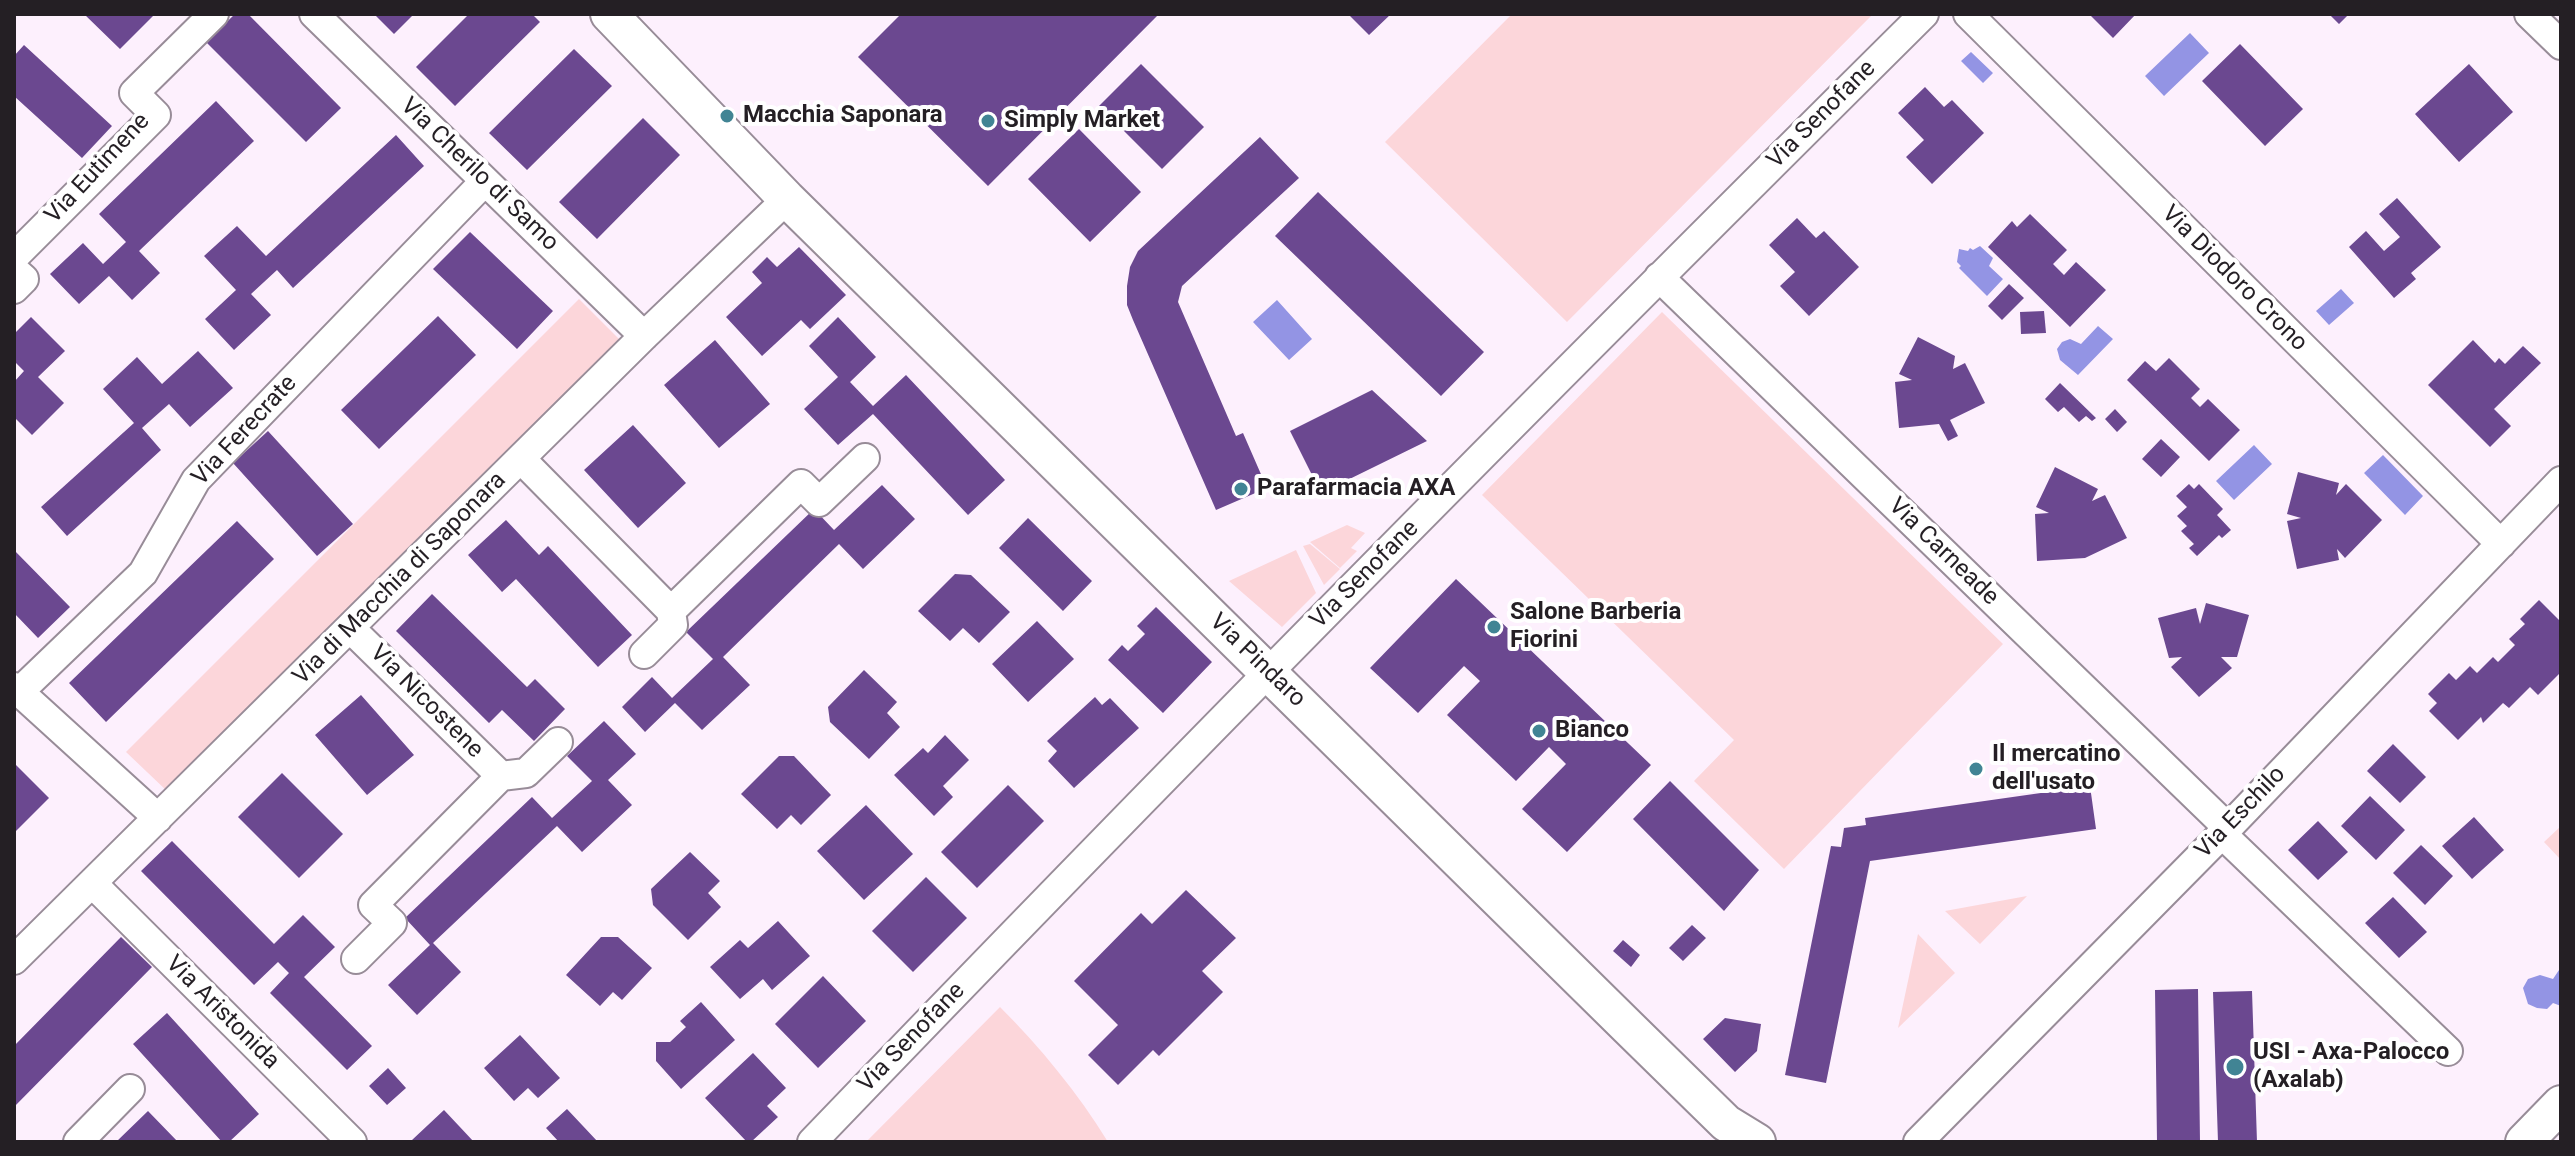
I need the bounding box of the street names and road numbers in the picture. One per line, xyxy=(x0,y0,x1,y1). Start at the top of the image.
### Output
street label: Via Senofane xyxy=(1762,55,1882,175)
street label: Via Cherilo di Samo xyxy=(394,92,564,258)
street label: Via Eutimene xyxy=(40,108,156,230)
street label: Via Diodoro Crono xyxy=(2155,200,2313,358)
street label: Via Ferecrate xyxy=(187,370,303,492)
street label: Via di Macchia di Saponara xyxy=(287,466,513,692)
street label: Via Carneade xyxy=(1882,492,2004,612)
street label: Via Senofane xyxy=(1305,515,1425,635)
street label: Via Pindaro xyxy=(1203,608,1311,714)
street label: Via Nicostene xyxy=(363,639,489,765)
street label: Via Eschilo xyxy=(2190,761,2292,865)
street label: Via Aristonida xyxy=(159,950,285,1076)
street label: Via Senofane xyxy=(853,977,971,1099)

